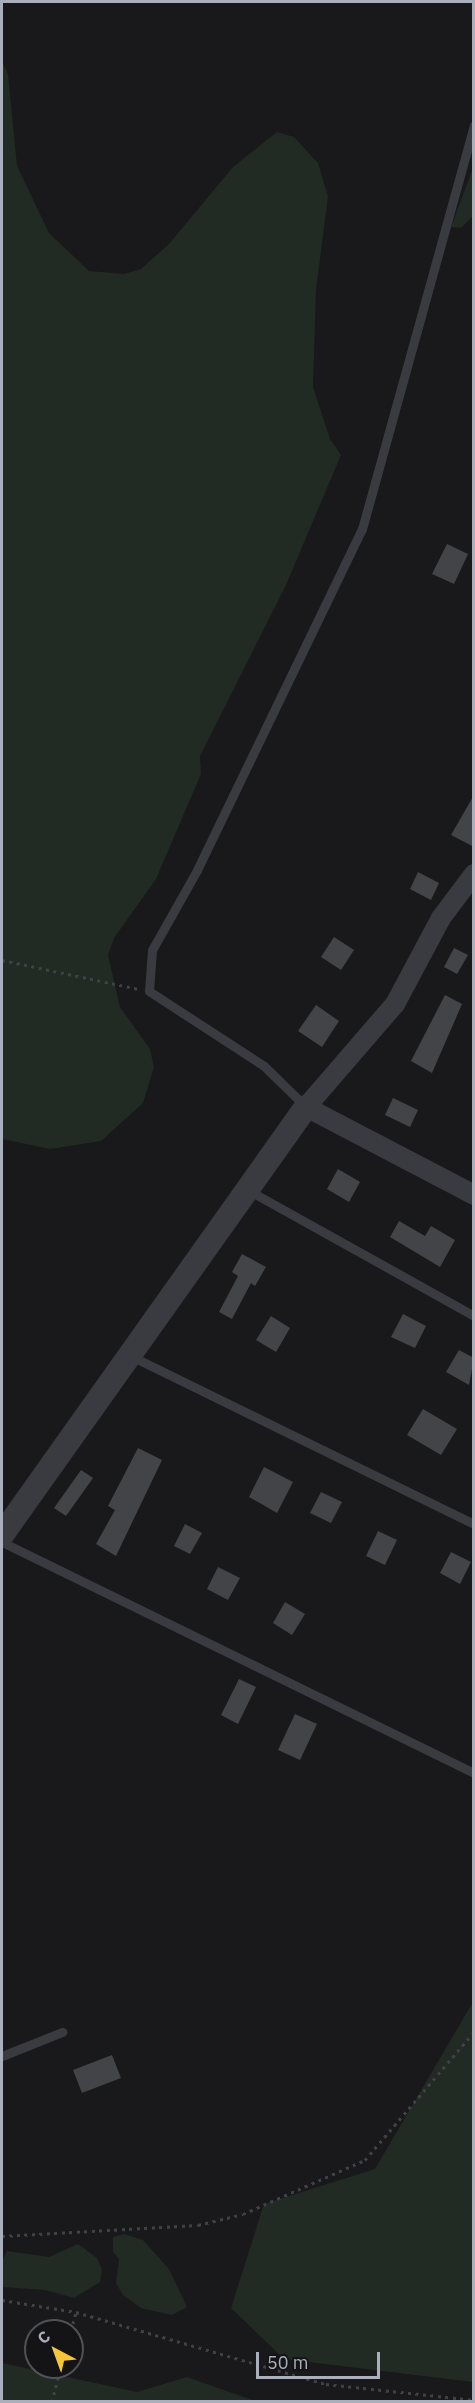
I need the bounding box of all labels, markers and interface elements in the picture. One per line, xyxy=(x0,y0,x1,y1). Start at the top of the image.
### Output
north arrow xyxy=(24,2319,84,2379)
text: С xyxy=(33,2326,54,2348)
scale bar xyxy=(259,2340,384,2378)
text: 50 m xyxy=(267,2351,309,2374)

